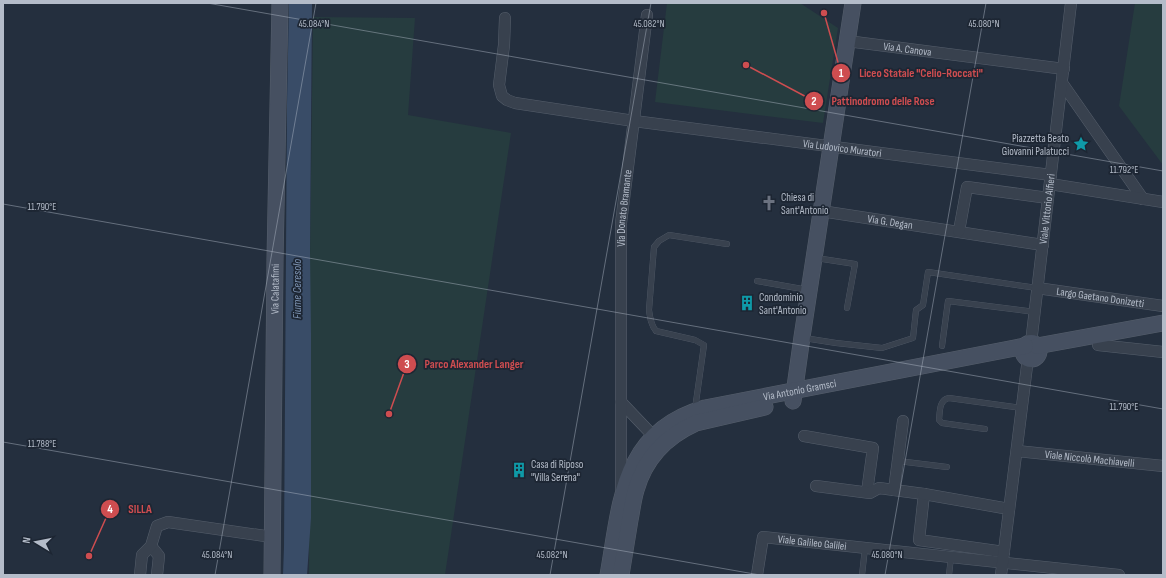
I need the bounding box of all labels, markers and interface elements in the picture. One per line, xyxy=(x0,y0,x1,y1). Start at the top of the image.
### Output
text: 45.084°N xyxy=(299,18,329,30)
text: 45.082°N xyxy=(634,18,664,30)
text: 45.080°N xyxy=(968,18,1000,30)
street label: Via A. Canova xyxy=(883,40,932,59)
callout: Liceo Statale "Celio-Roccati" xyxy=(831,61,991,85)
text: 1 xyxy=(839,66,844,81)
text: Liceo Statale "Celio-Roccati" xyxy=(859,66,983,81)
callout: Pattinodromo delle Rose xyxy=(804,89,943,113)
text: 2 xyxy=(811,94,817,109)
text: Pattinodromo delle Rose xyxy=(831,94,935,109)
place label: Piazzetta Beato Giovanni Palatucci xyxy=(1002,132,1069,158)
place icon: Piazzetta Beato Giovanni Palatucci xyxy=(1072,135,1090,153)
street label: Via Ludovico Muratori xyxy=(802,137,882,160)
text: 11.792°E xyxy=(1110,164,1138,176)
street label: Via Donato Bramante xyxy=(615,169,635,247)
street label: Viale Vittorio Alfieri xyxy=(1037,173,1058,245)
place label: Chiesa di Sant'Antonio xyxy=(781,191,829,217)
church icon: Chiesa di Sant'Antonio xyxy=(760,194,778,212)
text: 11.790°E xyxy=(28,201,56,213)
street label: Via G. Degan xyxy=(867,212,914,232)
water label: Fiume Ceresolo xyxy=(290,259,305,319)
street label: Via Calatafimi xyxy=(268,264,282,314)
street label: Largo Gaetano Donizetti xyxy=(1056,285,1145,310)
place label: Condominio Sant'Antonio xyxy=(759,291,807,317)
building icon: Condominio Sant'Antonio xyxy=(738,294,756,312)
callout: Parco Alexander Langer xyxy=(397,352,532,376)
text: 3 xyxy=(404,357,410,372)
text: Parco Alexander Langer xyxy=(424,357,524,372)
street label: Via Antonio Gramsci xyxy=(762,377,837,404)
text: 11.790°E xyxy=(1110,401,1138,413)
text: 11.788°E xyxy=(28,438,56,450)
street label: Viale Niccolò Machiavelli xyxy=(1044,448,1135,470)
place label: Casa di Riposo "Villa Serena" xyxy=(531,458,584,484)
building icon: Casa di Riposo "Villa Serena" xyxy=(510,461,528,479)
callout: SILLA xyxy=(100,497,160,521)
text: 4 xyxy=(107,502,113,517)
text: SILLA xyxy=(128,502,152,517)
north arrow xyxy=(16,522,56,562)
street label: Viale Galileo Galilei xyxy=(777,533,847,553)
text: N xyxy=(20,536,34,544)
text: 45.084°N xyxy=(202,549,232,561)
text: 45.082°N xyxy=(537,549,567,561)
text: 45.080°N xyxy=(871,549,903,561)

